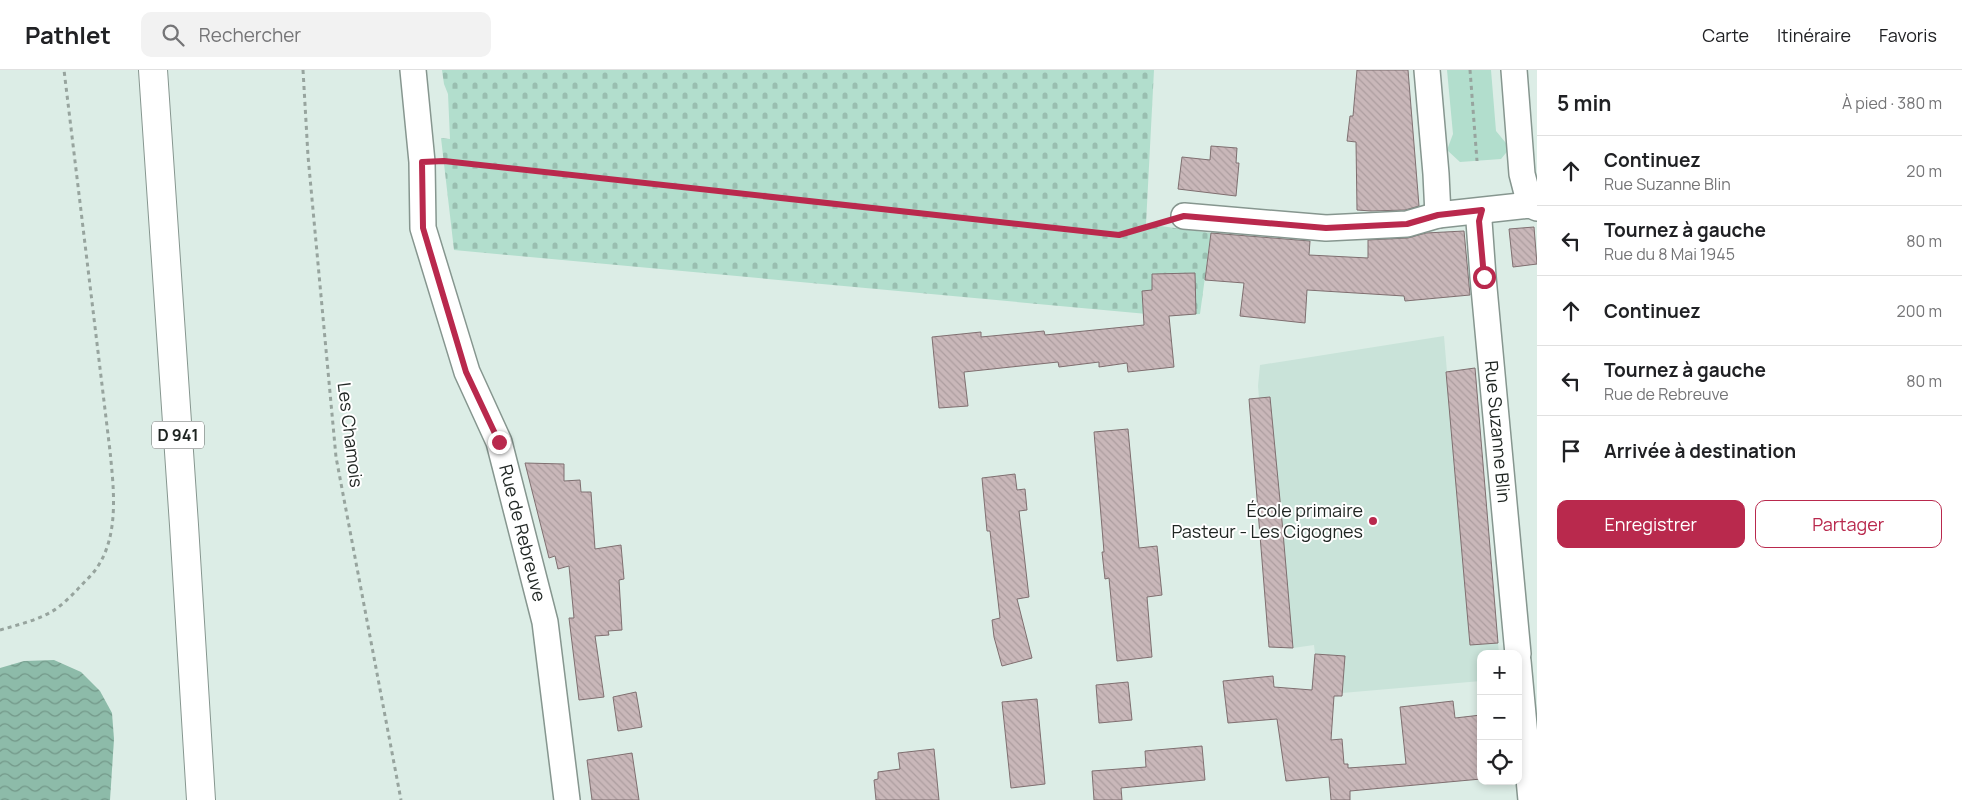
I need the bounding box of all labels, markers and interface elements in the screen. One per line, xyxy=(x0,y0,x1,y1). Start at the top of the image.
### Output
search box xyxy=(141,12,491,57)
text: Pathlet xyxy=(25,18,111,51)
icon: search xyxy=(159,21,187,49)
text: Rechercher xyxy=(199,22,301,48)
text: Carte xyxy=(1702,23,1749,47)
text: Itinéraire xyxy=(1777,23,1851,47)
text: Favoris xyxy=(1879,23,1937,47)
text: 5 min xyxy=(1557,89,1611,117)
text: À pied · 380 m xyxy=(1842,92,1942,114)
text: Continuez xyxy=(1604,147,1701,173)
icon: ahead xyxy=(1557,157,1585,185)
text: 20 m xyxy=(1906,160,1942,182)
text: Rue Suzanne Blin xyxy=(1604,173,1731,195)
text: Tournez à gauche xyxy=(1604,217,1766,243)
icon: left xyxy=(1557,227,1585,255)
text: 80 m xyxy=(1906,230,1942,252)
text: Rue du 8 Mai 1945 xyxy=(1604,243,1735,265)
route start xyxy=(1473,266,1496,289)
icon: ahead xyxy=(1557,297,1585,325)
text: Continuez xyxy=(1604,298,1701,324)
text: 200 m xyxy=(1897,300,1942,322)
text: Tournez à gauche xyxy=(1604,357,1766,383)
street label: Rue Suzanne Blin xyxy=(1480,360,1517,504)
icon: left xyxy=(1557,367,1585,395)
text: 80 m xyxy=(1906,370,1942,392)
street label: Les Chamois xyxy=(333,381,369,489)
text: Rue de Rebreuve xyxy=(1604,383,1729,405)
road number: D 941 xyxy=(152,422,204,448)
route end xyxy=(488,431,511,454)
icon: arrive xyxy=(1557,437,1585,465)
text: Arrivée à destination xyxy=(1604,438,1796,464)
street label: Rue de Rebreuve xyxy=(494,462,552,604)
place label: École primaire Pasteur - Les Cigognes xyxy=(1171,498,1363,543)
button: Enregistrer xyxy=(1557,500,1745,548)
button: Partager xyxy=(1755,500,1942,548)
marker: École primaire Pasteur - Les Cigognes xyxy=(1367,515,1379,527)
map controls xyxy=(1477,650,1522,785)
button: + xyxy=(1477,650,1522,695)
button: − xyxy=(1477,695,1522,740)
button: locate xyxy=(1477,740,1522,785)

